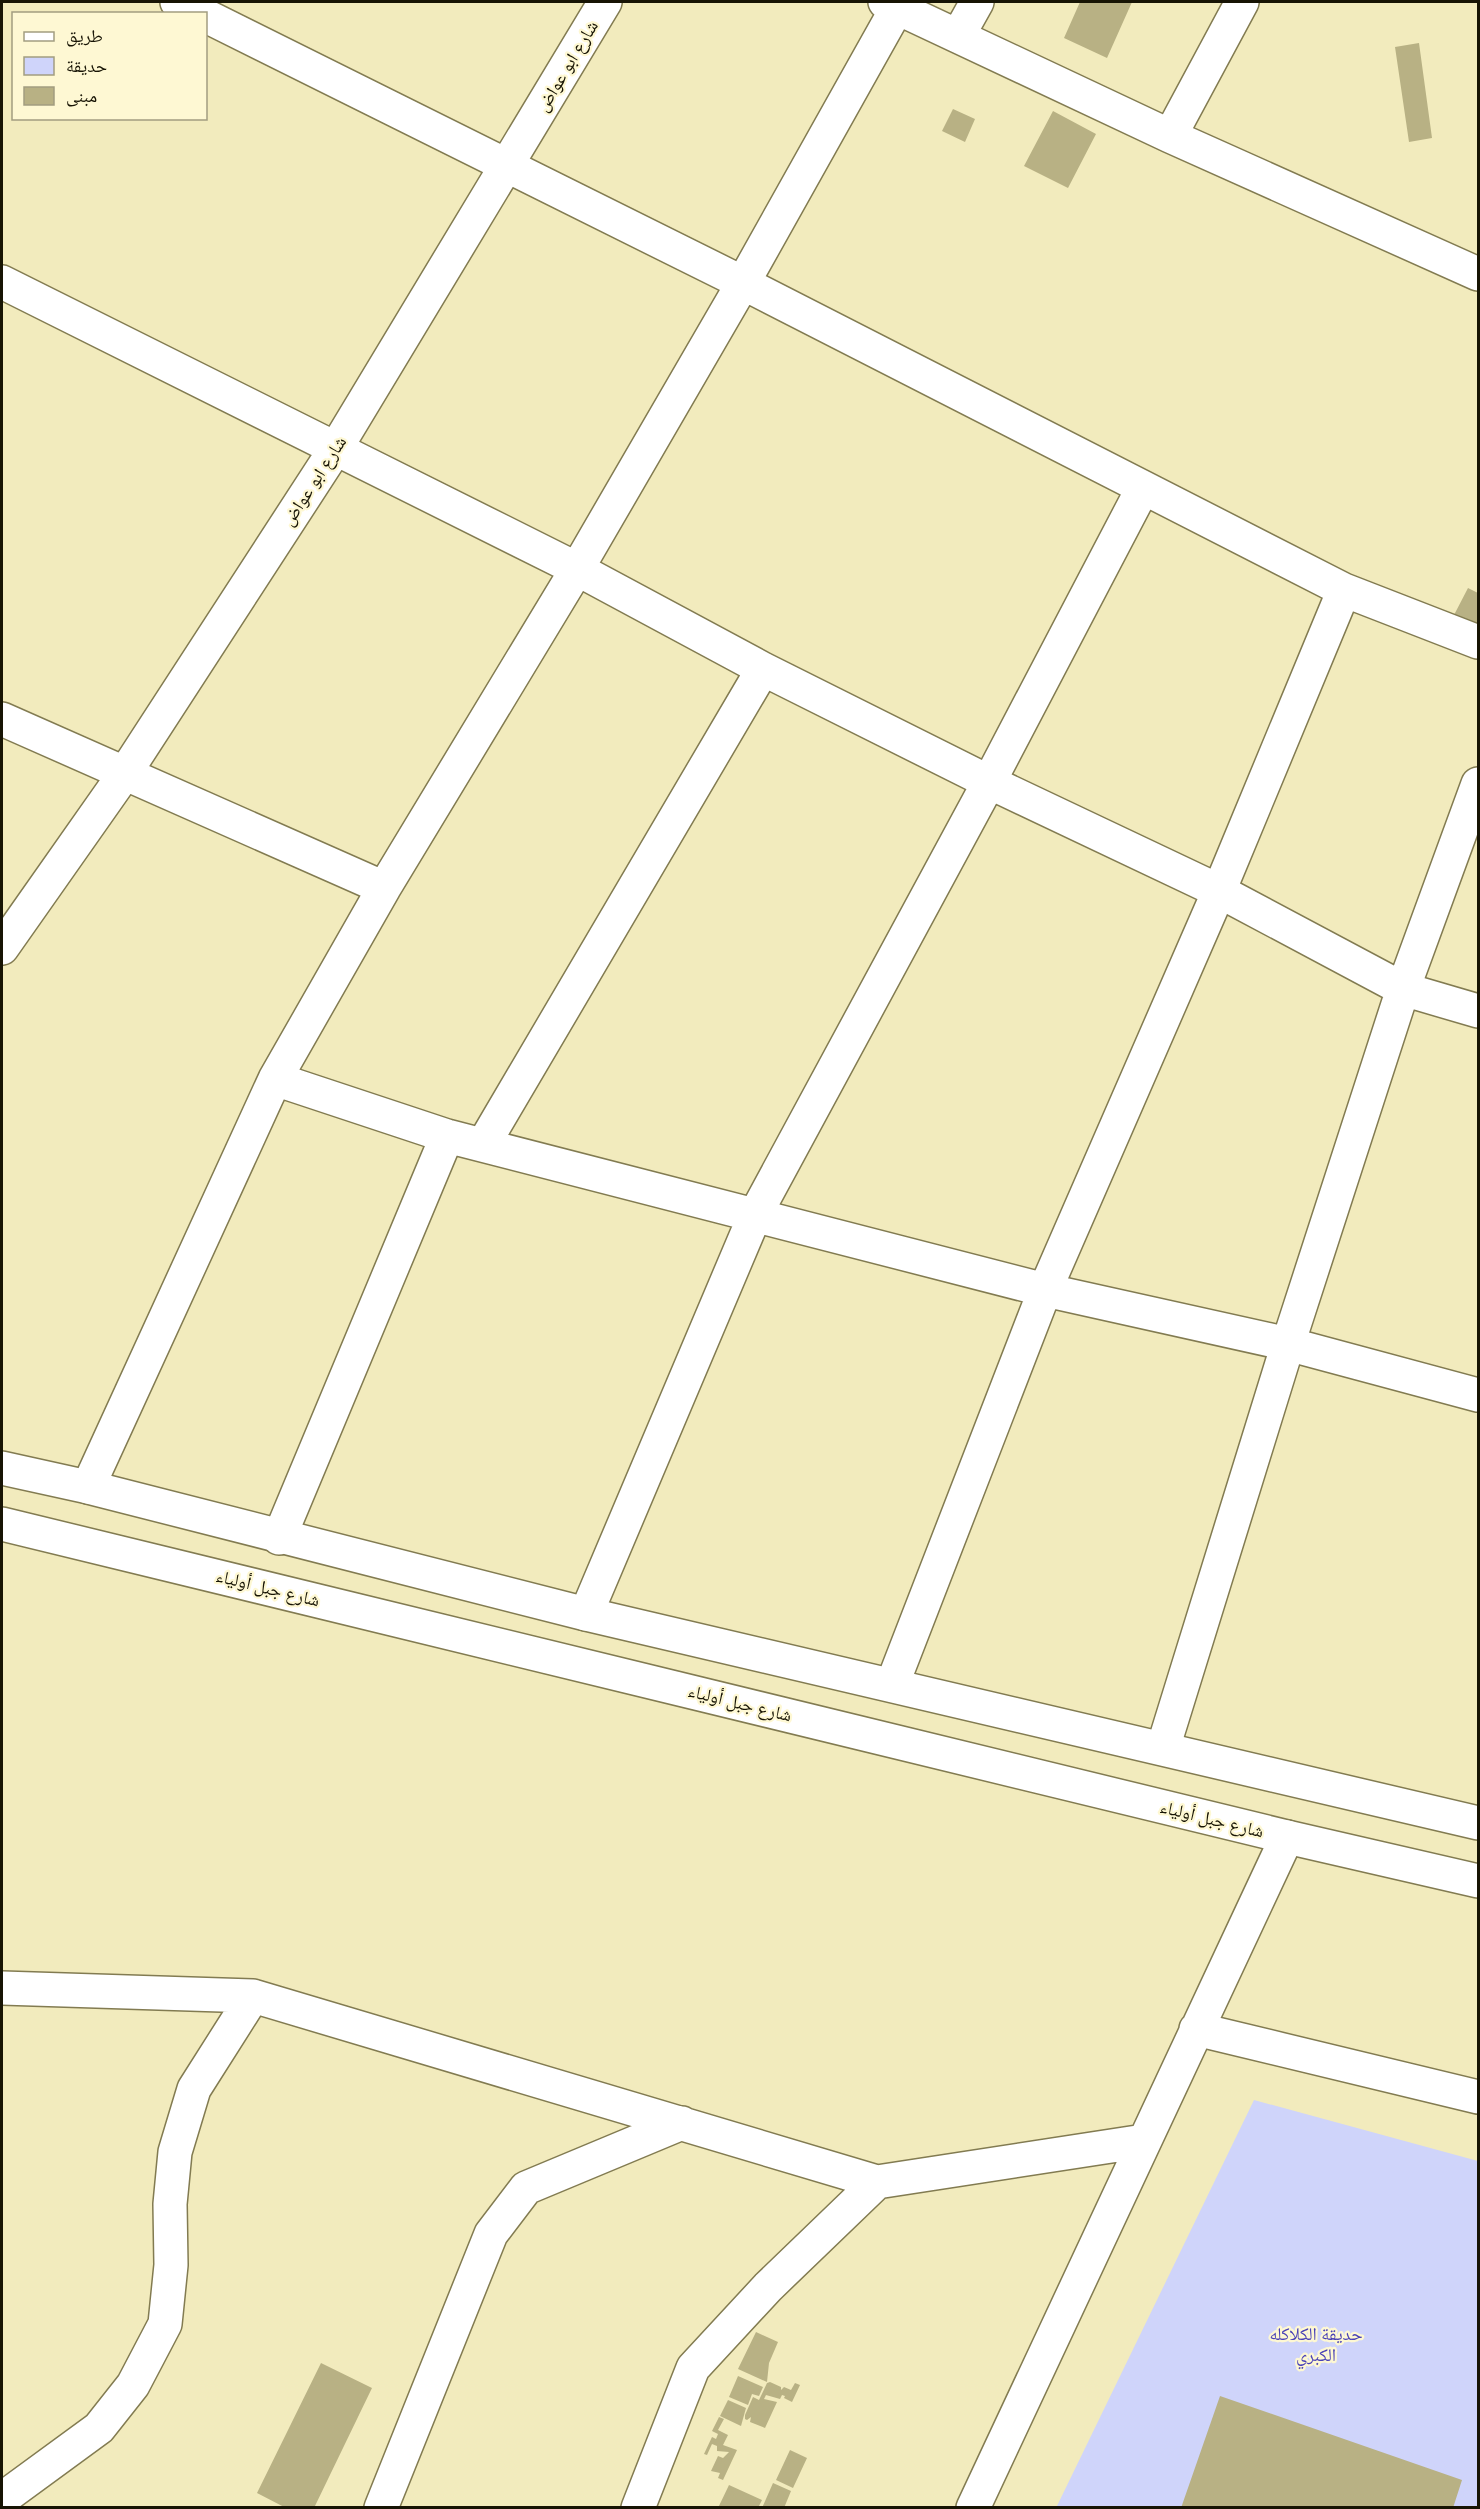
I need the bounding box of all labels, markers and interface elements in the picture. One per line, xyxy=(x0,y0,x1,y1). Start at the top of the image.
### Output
legend xyxy=(12,12,207,120)
street label: شارع ابو عواض xyxy=(531,16,603,116)
text: طريق xyxy=(66,25,103,47)
text: حديقة xyxy=(66,55,107,76)
text: مبنى xyxy=(66,85,97,107)
street label: شارع ابو عواض xyxy=(277,432,351,530)
street label: شارع جبل أولياء xyxy=(214,1564,322,1612)
street label: شارع جبل أولياء xyxy=(686,1679,794,1727)
street label: شارع جبل أولياء xyxy=(1158,1795,1266,1843)
park label: حديقة الكلاكله الكبري xyxy=(1269,2323,1363,2370)

